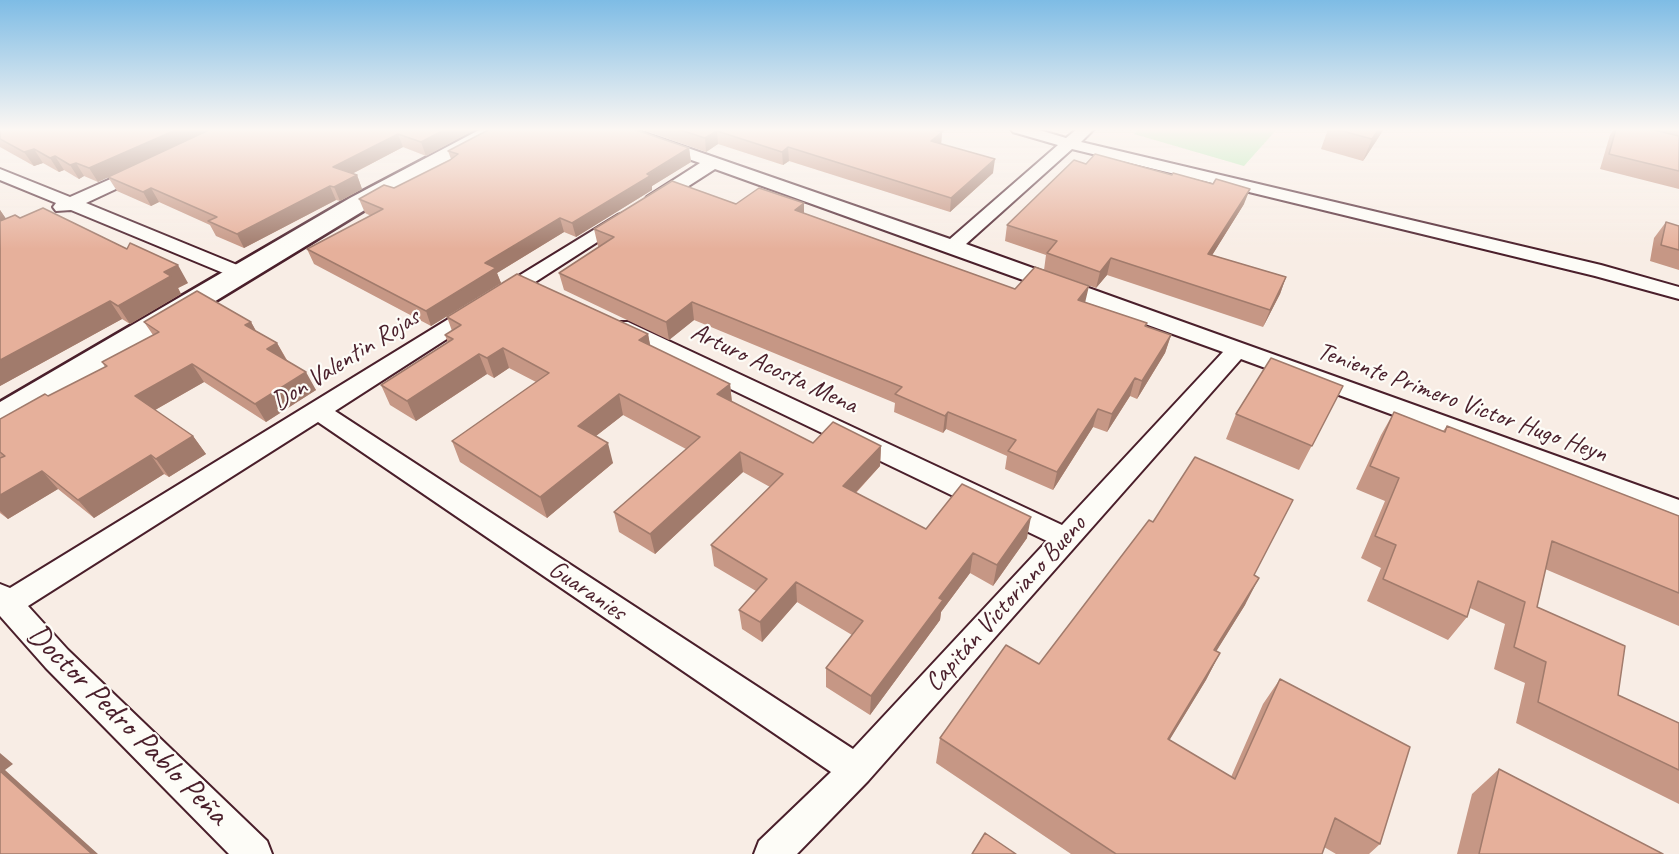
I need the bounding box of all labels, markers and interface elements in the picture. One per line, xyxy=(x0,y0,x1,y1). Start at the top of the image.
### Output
street label: Don Valentin Rojas xyxy=(266,302,426,418)
street label: Arturo Acosta Mena xyxy=(686,317,862,421)
street label: Teniente Primero Victor Hugo Heyn xyxy=(1313,336,1611,470)
street label: Capitán Victoriano Bueno xyxy=(919,510,1093,698)
street label: Guaranies xyxy=(542,554,632,628)
street label: Doctor Pedro Pablo Peña xyxy=(18,616,236,834)

